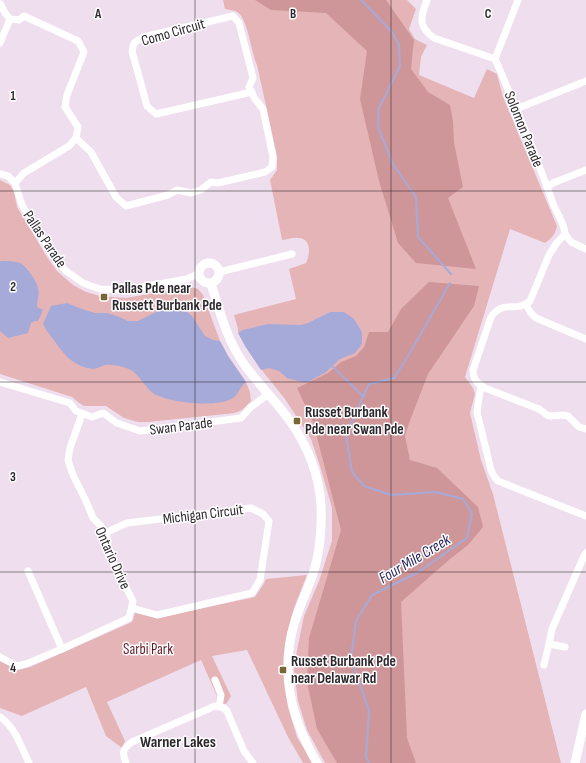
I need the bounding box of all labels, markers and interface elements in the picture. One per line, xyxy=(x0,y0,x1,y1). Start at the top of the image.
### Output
text: A xyxy=(94,6,102,22)
text: B xyxy=(290,6,296,22)
text: C xyxy=(485,6,492,22)
street label: Como Circuit xyxy=(139,14,208,51)
text: 1 xyxy=(10,88,16,104)
street label: Solomon Parade xyxy=(500,88,547,170)
street label: Pallas Parade xyxy=(19,207,71,272)
text: 2 xyxy=(10,279,16,295)
place label: Pallas Pde near Russett Burbank Pde xyxy=(112,279,222,315)
marker: Pallas Pde near Russett Burbank Pde xyxy=(99,292,109,302)
place label: Russet Burbank Pde near Swan Pde xyxy=(305,403,404,439)
street label: Swan Parade xyxy=(149,413,214,440)
marker: Russet Burbank Pde near Swan Pde xyxy=(292,416,302,426)
text: 3 xyxy=(10,469,16,485)
street label: Michigan Circuit xyxy=(162,500,245,529)
street label: Ontario Drive xyxy=(90,524,135,592)
water label: Four Mile Creek xyxy=(376,530,455,588)
park label: Sarbi Park xyxy=(123,640,173,659)
place label: Russet Burbank Pde near Delawar Rd xyxy=(291,652,396,688)
text: 4 xyxy=(10,660,16,676)
marker: Russet Burbank Pde near Delawar Rd xyxy=(278,665,288,675)
district label: Warner Lakes xyxy=(140,733,216,752)

